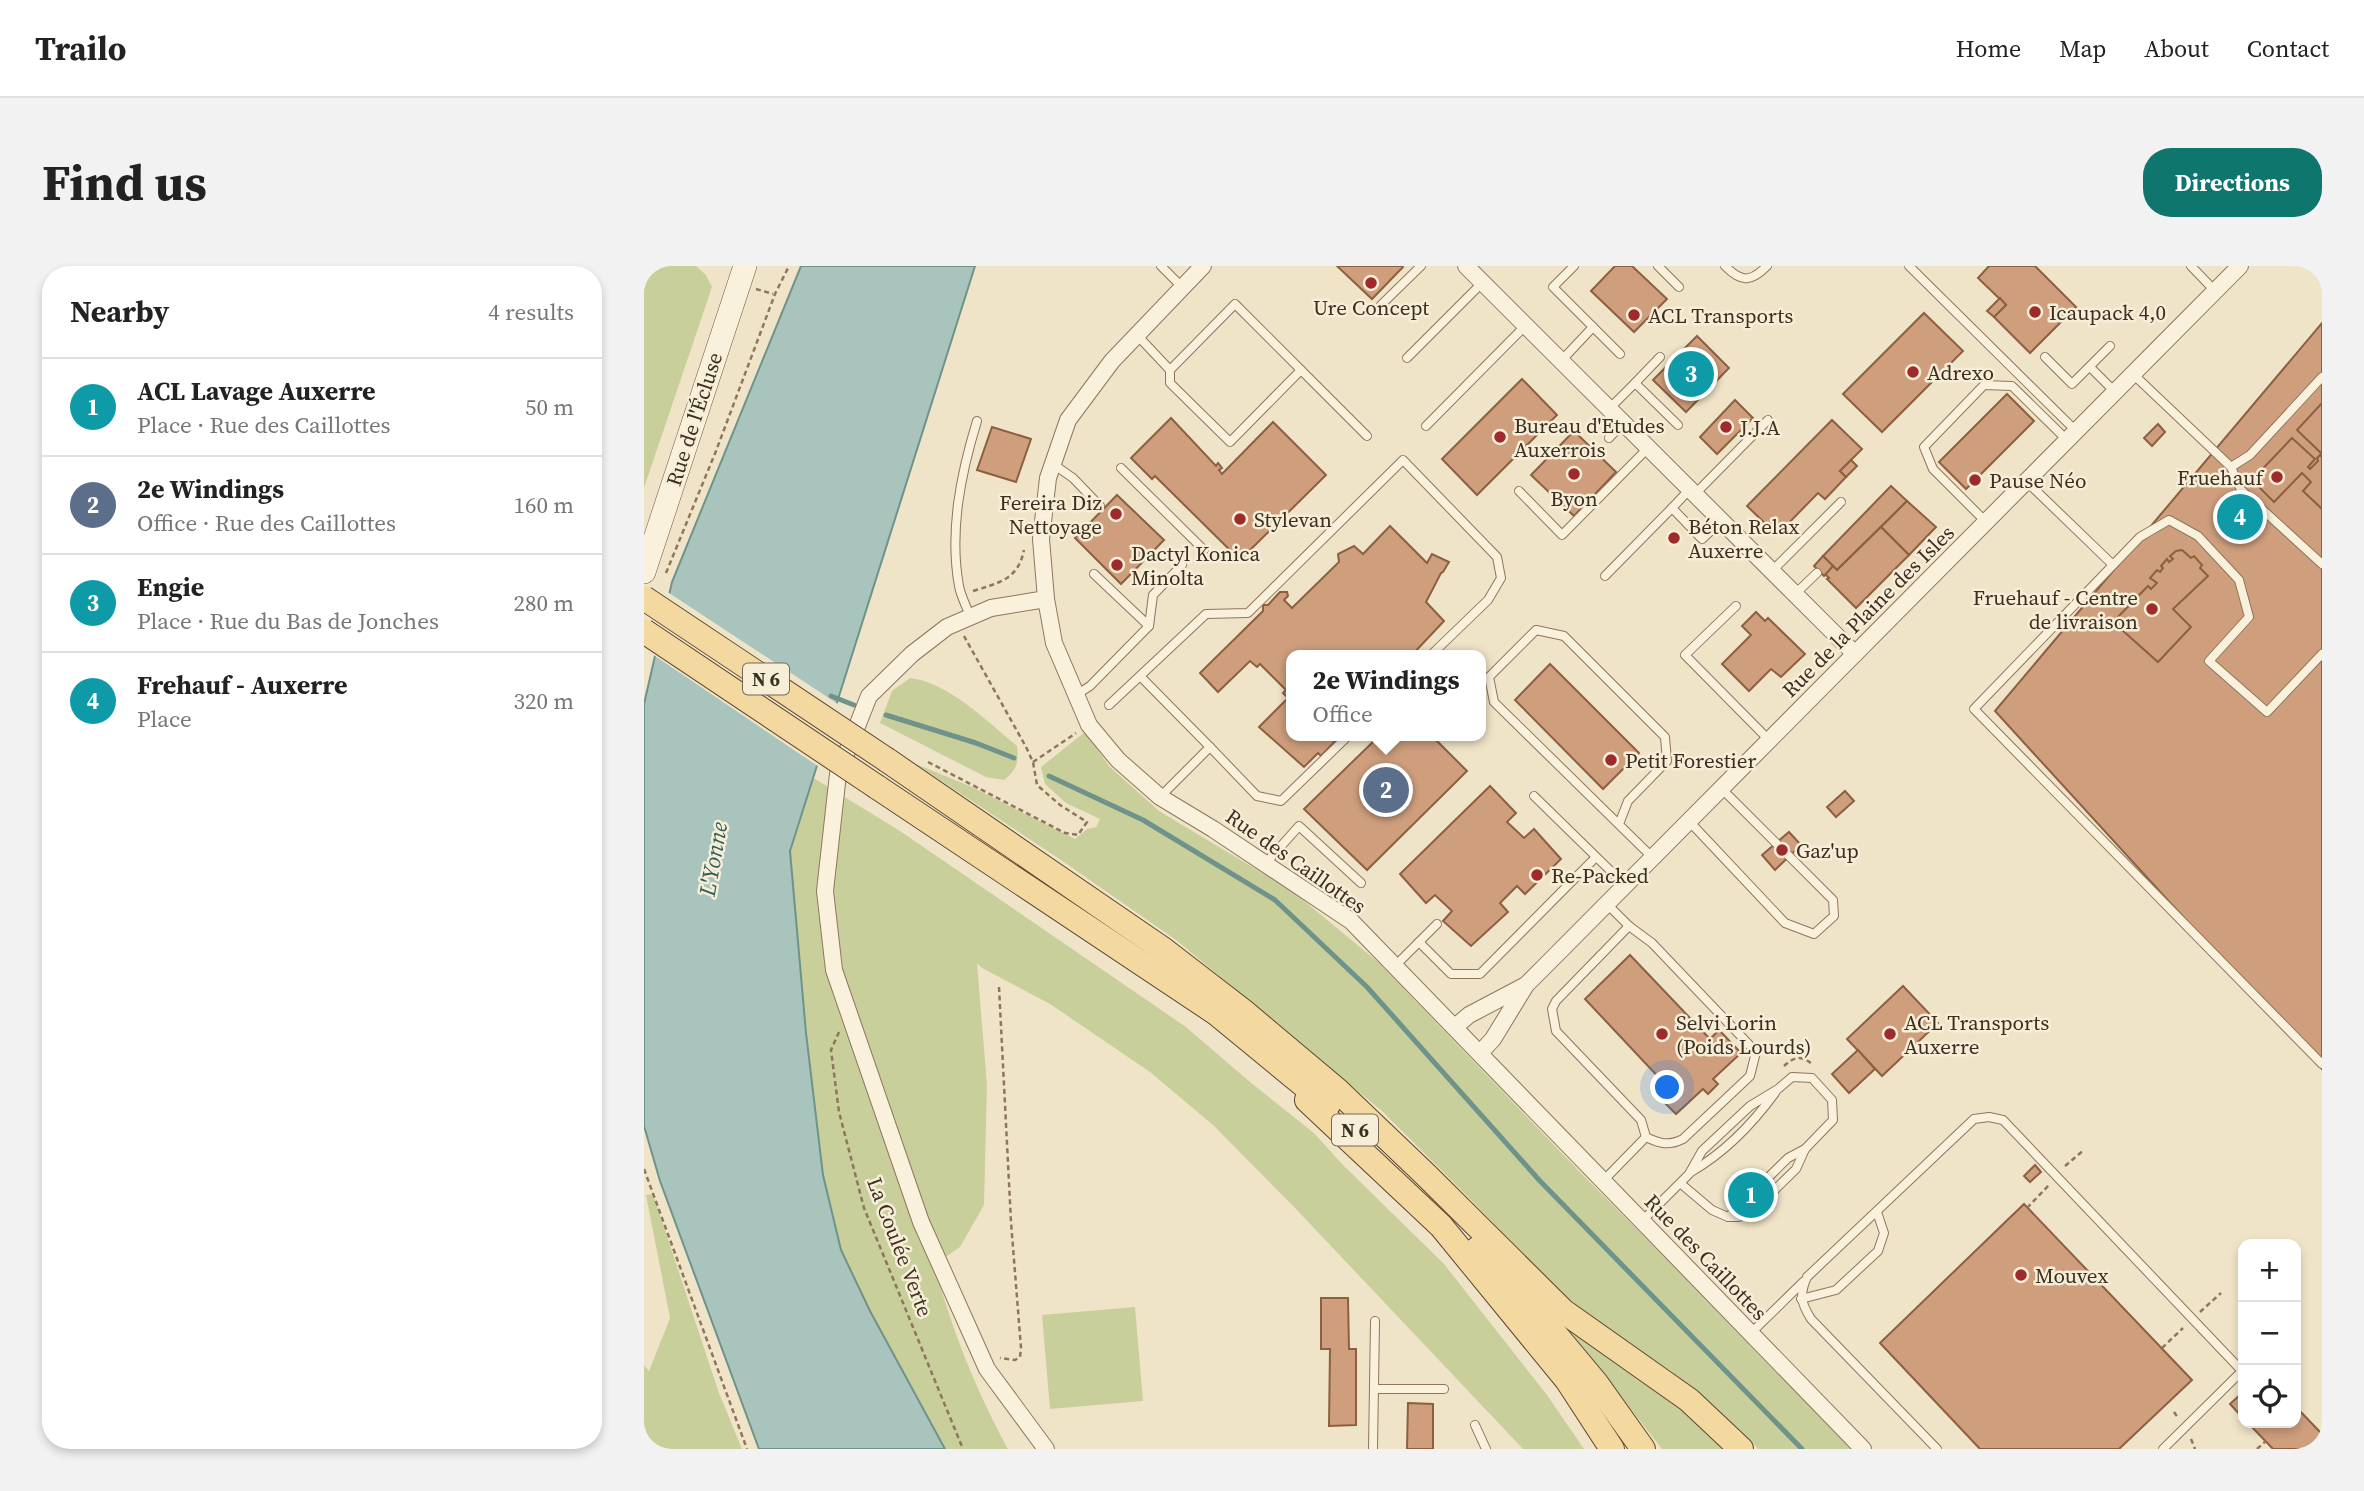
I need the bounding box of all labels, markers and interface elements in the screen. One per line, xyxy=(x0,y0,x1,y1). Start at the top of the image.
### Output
text: Trailo xyxy=(35,26,127,71)
text: Home xyxy=(1956,32,2021,65)
text: Map xyxy=(2059,32,2106,65)
text: About xyxy=(2144,32,2209,65)
text: Contact xyxy=(2247,32,2329,65)
button: Directions xyxy=(2143,148,2322,217)
text: Find us xyxy=(42,149,207,216)
marker: Ure Concept xyxy=(1363,275,1379,291)
text: Nearby xyxy=(70,291,169,332)
place label: Ure Concept xyxy=(1313,293,1429,322)
text: 4 results xyxy=(488,296,574,328)
place label: Icaupack 4,0 xyxy=(2049,298,2166,327)
place label: ACL Transports xyxy=(1648,301,1793,330)
marker: Icaupack 4,0 xyxy=(2027,304,2043,320)
marker: ACL Transports xyxy=(1626,307,1642,323)
street label: Rue de l'Écluse xyxy=(659,348,729,490)
pin: 3 xyxy=(1668,348,1714,400)
place label: Adrexo xyxy=(1927,358,1994,387)
marker: Adrexo xyxy=(1905,364,1921,380)
text: ACL Lavage Auxerre xyxy=(137,373,376,409)
text: 1 xyxy=(87,391,99,423)
text: 50 m xyxy=(525,391,574,423)
text: Place · Rue des Caillottes xyxy=(137,409,391,441)
place label: Bureau d'Etudes Auxerrois xyxy=(1514,411,1665,464)
place label: J.J.A xyxy=(1739,413,1780,442)
marker: J.J.A xyxy=(1718,419,1734,435)
marker: Bureau d'Etudes Auxerrois xyxy=(1492,429,1508,445)
place label: Fruehauf xyxy=(2177,463,2265,492)
marker: Byon xyxy=(1566,466,1582,482)
place label: Pause Néo xyxy=(1989,466,2086,495)
marker: Fruehauf xyxy=(2269,469,2285,485)
text: 2e Windings xyxy=(137,471,284,507)
marker: Pause Néo xyxy=(1967,472,1983,488)
place label: Byon xyxy=(1550,484,1598,513)
place label: Fereira Diz Nettoyage xyxy=(999,488,1102,541)
text: 2 xyxy=(87,489,99,521)
text: 160 m xyxy=(513,489,574,521)
pin: 4 xyxy=(2217,491,2263,543)
place label: Stylevan xyxy=(1254,505,1332,534)
marker: Fereira Diz Nettoyage xyxy=(1108,506,1124,522)
text: Office · Rue des Caillottes xyxy=(137,507,396,539)
marker: Stylevan xyxy=(1232,511,1248,527)
place label: Béton Relax Auxerre xyxy=(1688,512,1800,565)
street label: Rue de la Plaine des Isles xyxy=(1775,518,1961,704)
marker: Béton Relax Auxerre xyxy=(1666,530,1682,546)
place label: Dactyl Konica Minolta xyxy=(1131,539,1261,592)
marker: Dactyl Konica Minolta xyxy=(1109,557,1125,573)
text: Engie xyxy=(137,569,204,605)
place label: Fruehauf - Centre de livraison xyxy=(1973,583,2138,636)
text: 3 xyxy=(87,587,99,619)
text: 280 m xyxy=(513,587,574,619)
marker: Fruehauf - Centre de livraison xyxy=(2144,601,2160,617)
text: Place · Rue du Bas de Jonches xyxy=(137,605,439,637)
popup xyxy=(1286,650,1486,741)
text: 2e Windings xyxy=(1312,662,1460,698)
road number: N 6 xyxy=(743,664,789,694)
text: Frehauf - Auxerre xyxy=(137,667,348,703)
text: 4 xyxy=(87,685,99,717)
text: 320 m xyxy=(513,685,574,717)
text: Office xyxy=(1312,698,1373,730)
text: Place xyxy=(137,703,192,735)
place label: Petit Forestier xyxy=(1625,746,1757,775)
marker: Petit Forestier xyxy=(1603,752,1619,768)
pin: 2 xyxy=(1363,764,1409,816)
street label: Rue des Caillottes xyxy=(1220,802,1372,920)
water label: L'Yonne xyxy=(691,819,735,900)
place label: Gaz'up xyxy=(1796,836,1859,865)
marker: Gaz'up xyxy=(1774,842,1790,858)
place label: Re-Packed xyxy=(1551,861,1649,890)
marker: Re-Packed xyxy=(1529,867,1545,883)
place label: Selvi Lorin (Poids Lourds) xyxy=(1676,1008,1811,1061)
place label: ACL Transports Auxerre xyxy=(1904,1008,2049,1061)
marker: Selvi Lorin (Poids Lourds) xyxy=(1654,1026,1670,1042)
marker: ACL Transports Auxerre xyxy=(1882,1026,1898,1042)
your location xyxy=(1650,1070,1684,1104)
road number: N 6 xyxy=(1332,1114,1378,1146)
pin: 1 xyxy=(1728,1169,1774,1221)
street label: La Coulée Verte xyxy=(860,1173,940,1321)
street label: Rue des Caillottes xyxy=(1638,1187,1774,1327)
map controls xyxy=(2238,1239,2301,1428)
button: + xyxy=(2238,1239,2301,1302)
place label: Mouvex xyxy=(2035,1261,2109,1290)
marker: Mouvex xyxy=(2013,1267,2029,1283)
button: − xyxy=(2238,1302,2301,1365)
button: locate xyxy=(2238,1365,2301,1428)

